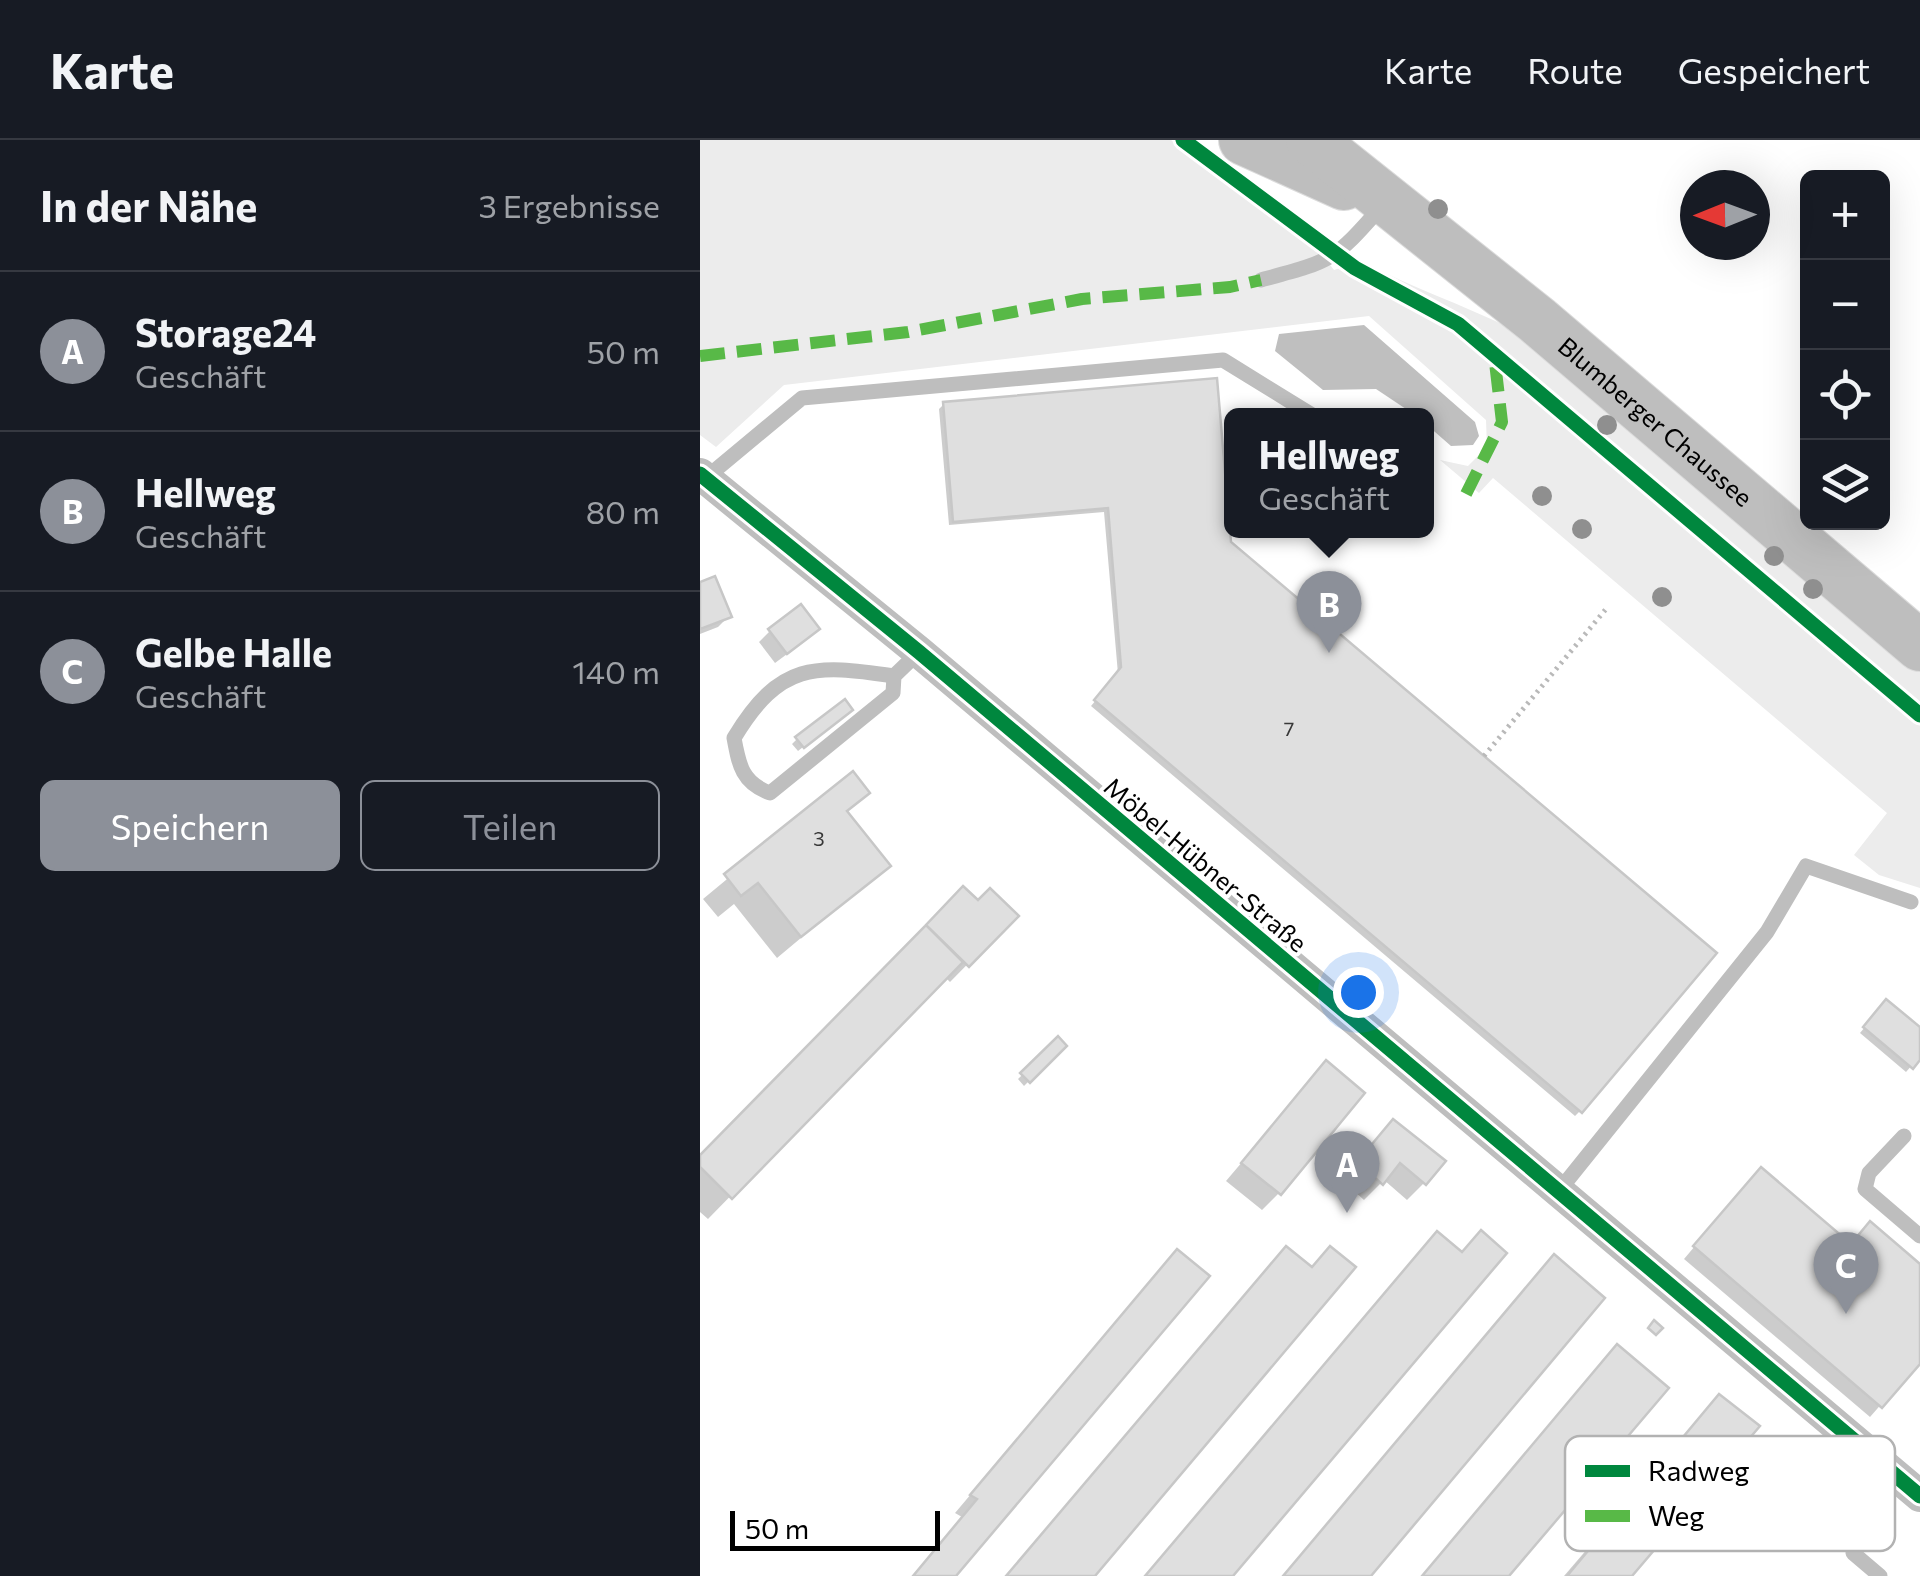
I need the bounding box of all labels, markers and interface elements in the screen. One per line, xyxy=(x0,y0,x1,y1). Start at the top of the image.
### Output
text: Karte xyxy=(50,40,174,99)
text: Karte xyxy=(1384,48,1472,91)
text: Route xyxy=(1527,48,1623,91)
text: Gespeichert xyxy=(1678,48,1870,91)
north arrow xyxy=(1680,170,1770,260)
map controls xyxy=(1800,170,1890,530)
button: + xyxy=(1800,170,1890,260)
text: In der Nähe xyxy=(40,179,257,231)
text: 3 Ergebnisse xyxy=(478,185,660,225)
button: − xyxy=(1800,260,1890,350)
text: Storage24 xyxy=(135,308,316,355)
street label: Blumberger Chaussee xyxy=(1553,330,1759,512)
text: A xyxy=(61,331,84,371)
text: 50 m xyxy=(587,331,660,371)
button: locate xyxy=(1800,350,1890,440)
text: Geschäft xyxy=(135,355,266,395)
popup xyxy=(1224,408,1434,538)
text: Hellweg xyxy=(1259,430,1399,477)
button: layers xyxy=(1800,440,1890,530)
text: Hellweg xyxy=(135,468,276,515)
text: Geschäft xyxy=(1259,477,1390,517)
text: B xyxy=(62,491,83,531)
text: 80 m xyxy=(586,491,660,531)
text: Geschäft xyxy=(135,515,266,555)
pin: B xyxy=(1296,570,1362,653)
text: Gelbe Halle xyxy=(135,628,332,675)
text: C xyxy=(62,651,83,691)
text: 140 m xyxy=(572,651,660,691)
text: Geschäft xyxy=(135,675,266,715)
house number: 7 xyxy=(1284,716,1294,740)
street label: Möbel-Hübner-Straße xyxy=(1099,771,1313,957)
button: Speichern xyxy=(40,780,340,871)
button: Teilen xyxy=(360,780,660,871)
house number: 3 xyxy=(813,826,825,850)
your location xyxy=(1333,967,1384,1018)
pin: A xyxy=(1314,1130,1380,1213)
pin: C xyxy=(1814,1232,1878,1314)
legend xyxy=(1565,1436,1895,1551)
text: Radweg xyxy=(1648,1453,1749,1487)
text: Weg xyxy=(1648,1498,1705,1532)
scale bar xyxy=(730,1506,940,1550)
text: 50 m xyxy=(745,1511,809,1545)

